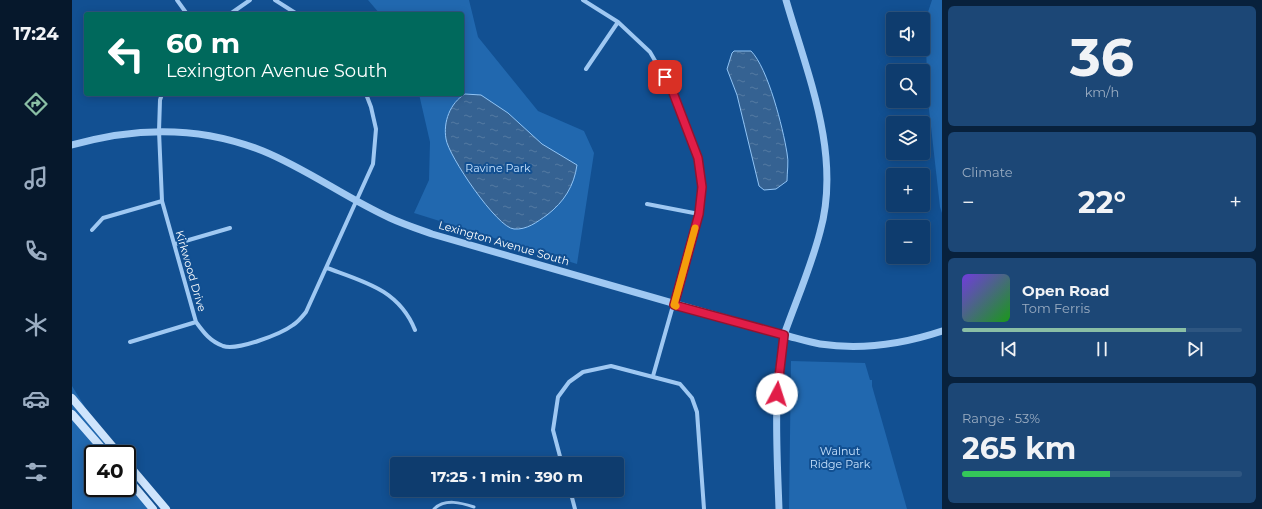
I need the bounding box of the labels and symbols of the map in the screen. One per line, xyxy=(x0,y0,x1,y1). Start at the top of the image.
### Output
pin xyxy=(648,60,682,94)
park label: Ravine Park xyxy=(465,161,531,175)
street label: Lexington Avenue South xyxy=(437,218,571,268)
street label: Kirkwood Drive xyxy=(173,229,209,314)
position arrow xyxy=(756,373,798,415)
park label: Walnut Ridge Park xyxy=(810,444,871,471)
speed limit sign: 40 xyxy=(84,445,136,497)

